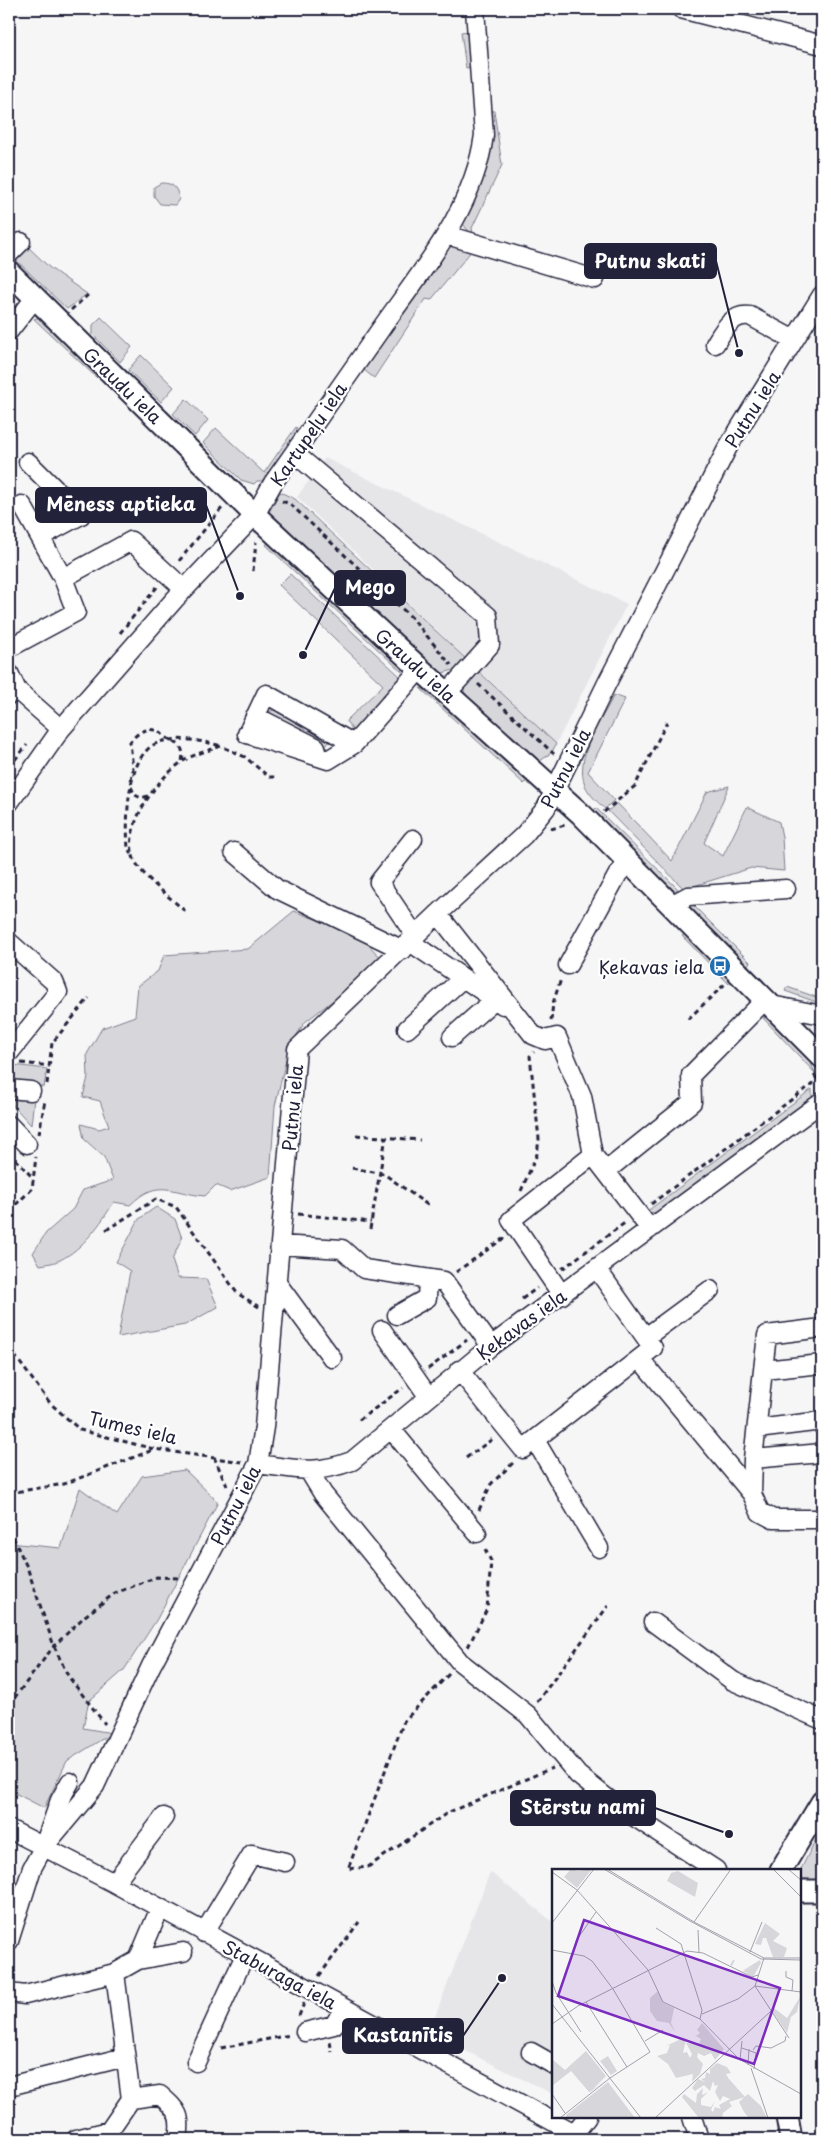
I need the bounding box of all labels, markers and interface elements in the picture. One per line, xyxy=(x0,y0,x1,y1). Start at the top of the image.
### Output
callout: Putnu skati xyxy=(585,244,716,278)
text: Putnu skati xyxy=(594,246,706,274)
street label: Graudu iela xyxy=(77,340,169,430)
street label: Putnu iela xyxy=(718,364,787,453)
street label: Kartupeļu iela xyxy=(263,376,353,491)
callout: Mēness aptieka xyxy=(36,488,206,522)
text: Mēness aptieka xyxy=(46,489,196,517)
callout: Mego xyxy=(335,571,405,605)
text: Mego xyxy=(345,572,395,600)
street label: Graudu iela xyxy=(370,621,463,709)
street label: Putnu iela xyxy=(533,722,597,813)
place label: Ķekavas iela xyxy=(599,953,705,980)
bus stop icon: Ķekavas iela xyxy=(708,954,732,978)
street label: Putnu iela xyxy=(275,1063,309,1152)
street label: Ķekavas iela xyxy=(470,1282,572,1366)
street label: Tumes iela xyxy=(86,1404,181,1450)
street label: Putnu iela xyxy=(203,1459,267,1550)
callout: Stērstu nami xyxy=(511,1791,655,1825)
text: Stērstu nami xyxy=(521,1792,645,1820)
inset map xyxy=(552,1869,801,2118)
street label: Staburaga iela xyxy=(218,1933,343,2016)
callout: Kastanītis xyxy=(343,2019,463,2053)
text: Kastanītis xyxy=(353,2020,453,2048)

